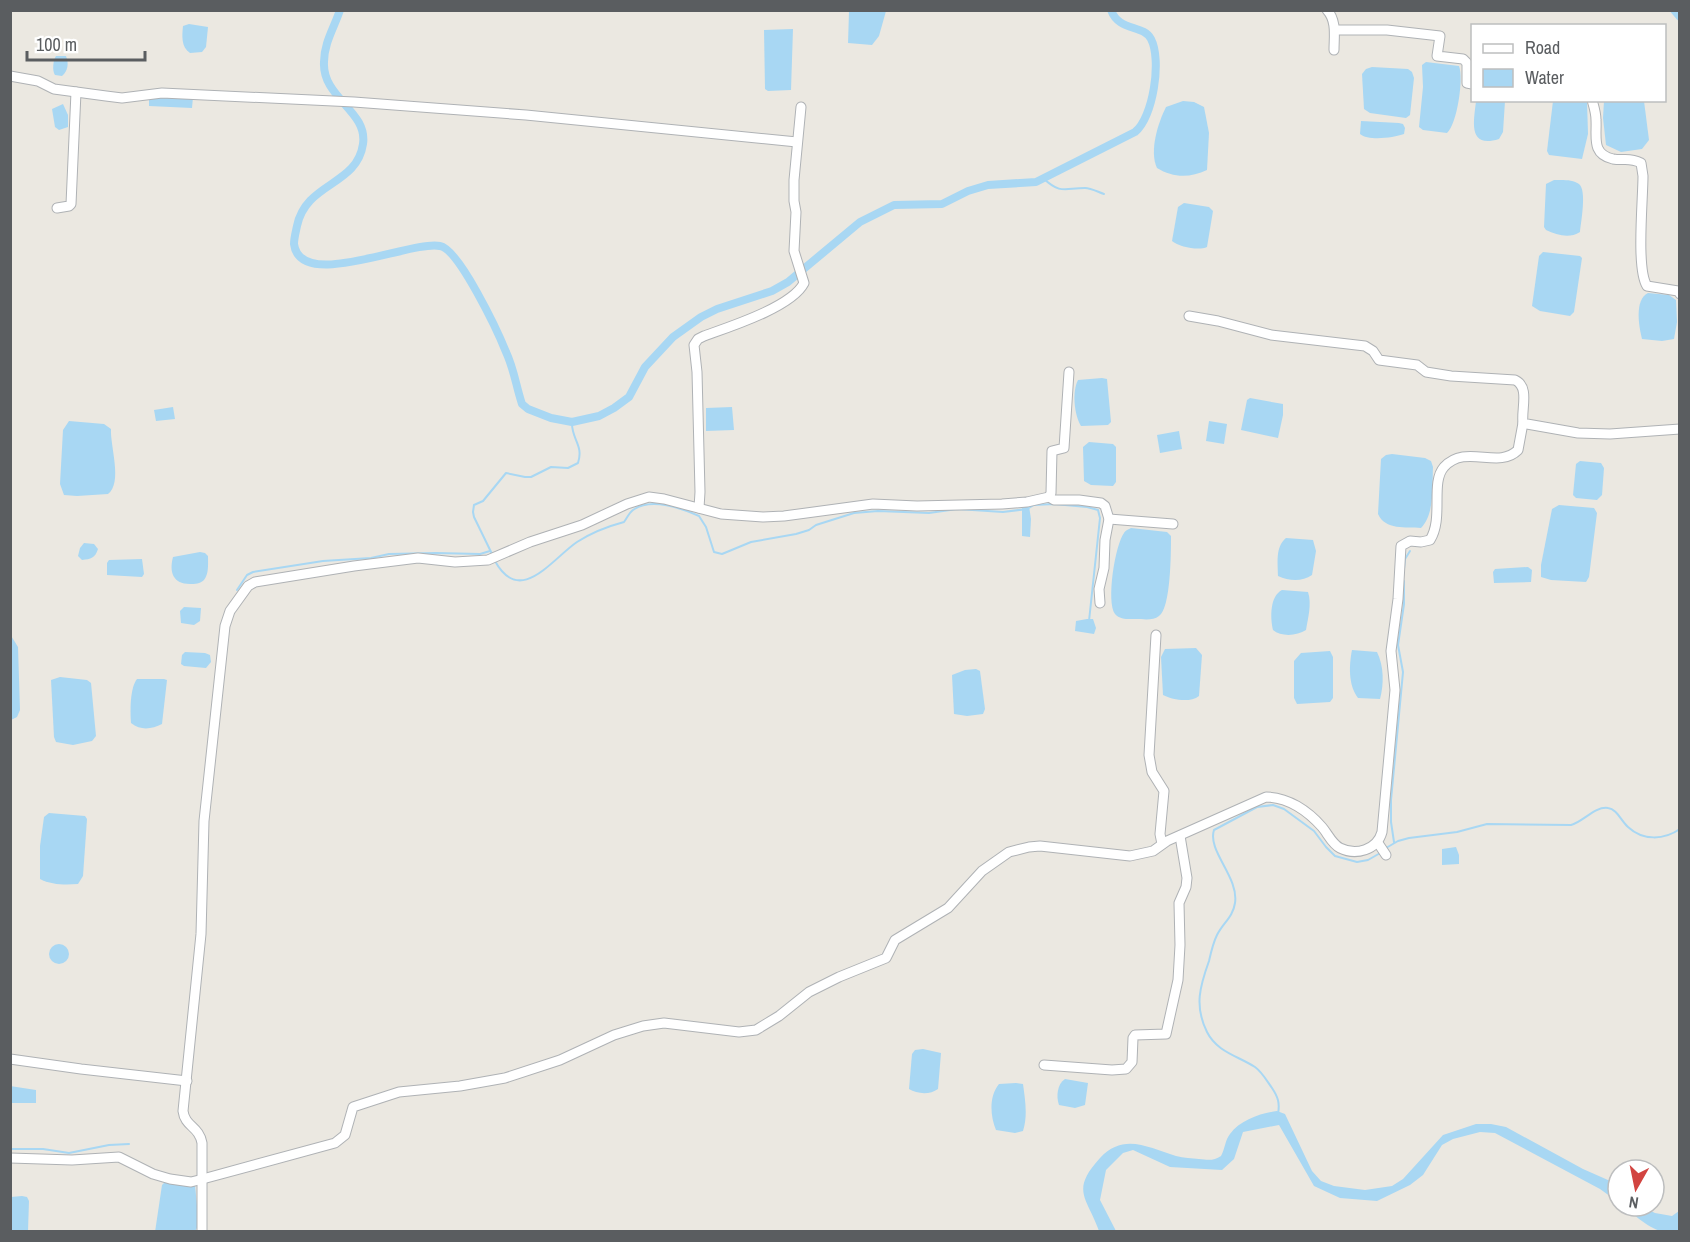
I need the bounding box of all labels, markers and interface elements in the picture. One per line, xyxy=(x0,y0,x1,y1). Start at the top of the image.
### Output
scale bar xyxy=(27,24,146,62)
legend xyxy=(1471,24,1666,102)
text: 100 m xyxy=(36,32,77,57)
text: Road xyxy=(1525,35,1560,60)
text: Water xyxy=(1525,65,1564,90)
north arrow xyxy=(1606,1158,1666,1218)
text: N xyxy=(1627,1191,1640,1214)

